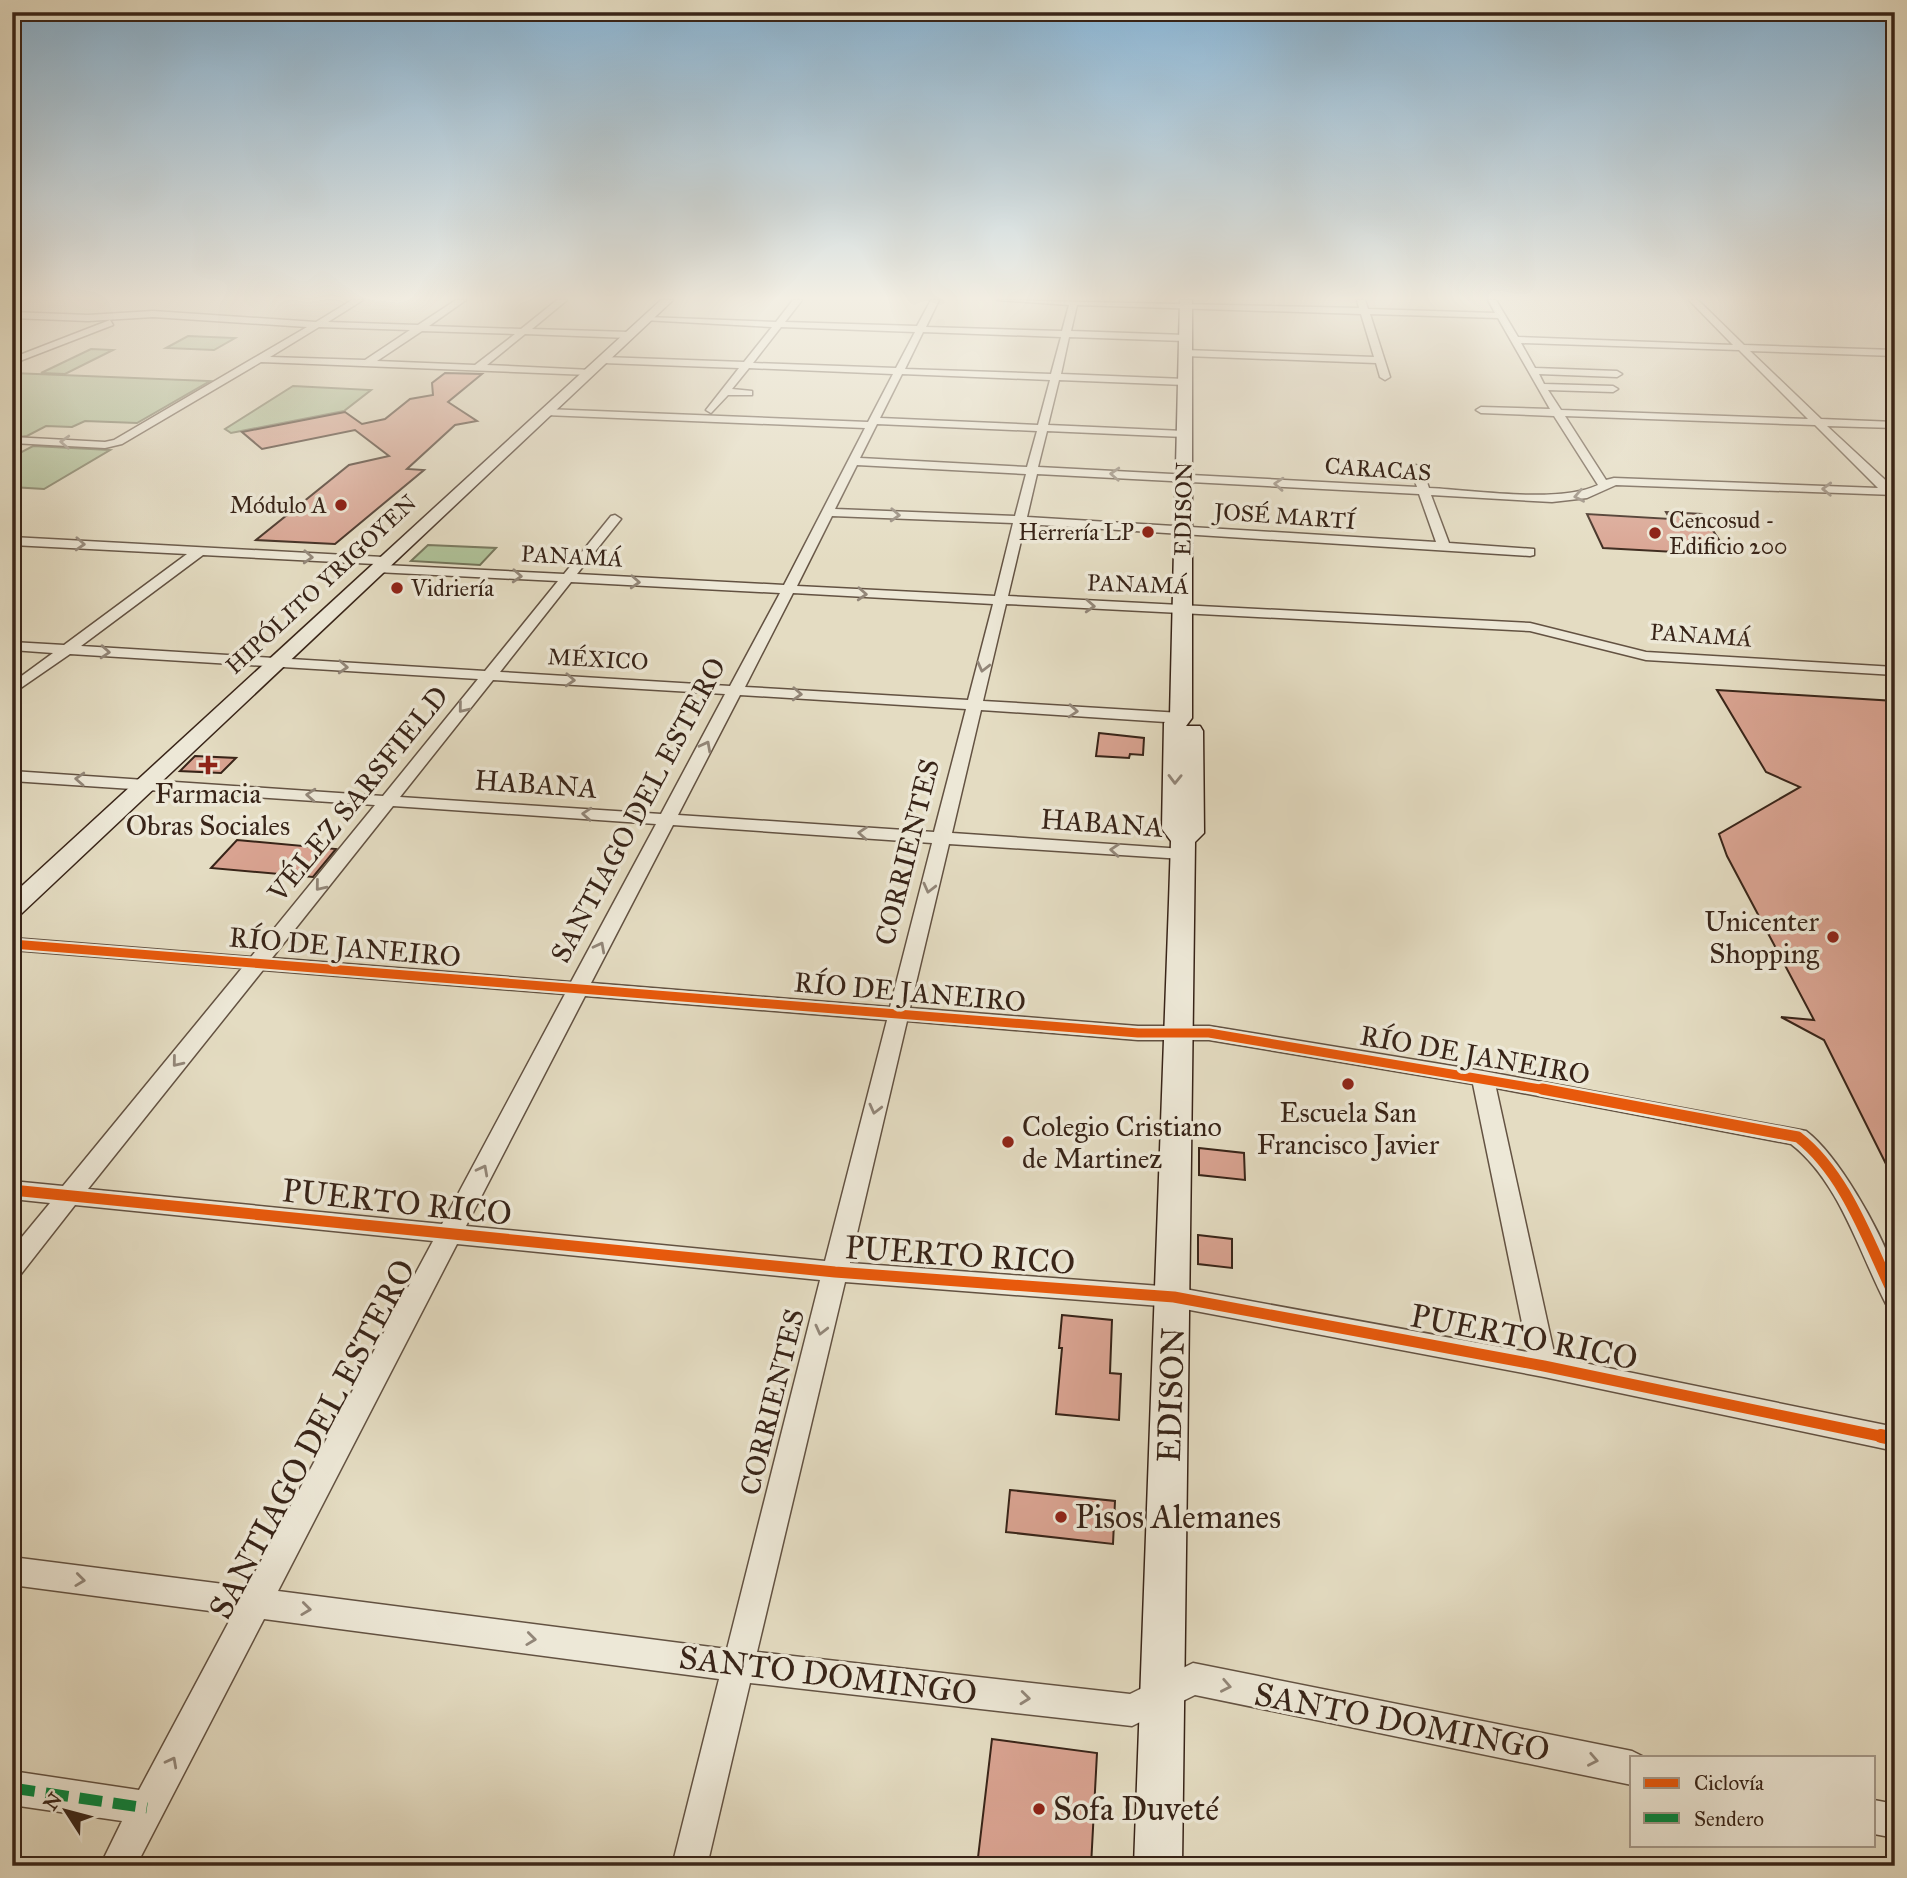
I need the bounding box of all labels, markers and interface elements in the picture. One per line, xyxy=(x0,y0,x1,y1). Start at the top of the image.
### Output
one-way arrow xyxy=(59,435,70,450)
street label: CARACAS xyxy=(1324,451,1432,487)
street label: EDISON xyxy=(1168,462,1198,556)
one-way arrow xyxy=(1109,466,1120,481)
one-way arrow xyxy=(1273,477,1284,492)
one-way arrow xyxy=(1821,482,1832,497)
street label: HIPÓLITO YRIGOYEN xyxy=(219,488,422,680)
one-way arrow xyxy=(1574,488,1585,503)
place label: Módulo A xyxy=(230,491,328,519)
street label: JOSÉ MARTÍ xyxy=(1210,496,1358,535)
marker: Módulo A xyxy=(333,497,349,513)
place label: Cencosud - Edificio 200 xyxy=(1669,506,1787,560)
one-way arrow xyxy=(890,507,901,522)
place label: Herrería LP xyxy=(1018,518,1134,546)
marker: Herrería LP xyxy=(1140,524,1156,540)
marker: Cencosud - Edificio 200 xyxy=(1647,525,1663,541)
one-way arrow xyxy=(75,537,86,552)
street label: PANAMÁ xyxy=(520,539,624,573)
one-way arrow xyxy=(302,550,313,565)
street label: PANAMÁ xyxy=(1086,568,1190,600)
one-way arrow xyxy=(512,569,523,584)
place label: Vidriería xyxy=(410,574,494,602)
one-way arrow xyxy=(630,575,641,590)
marker: Vidriería xyxy=(389,580,405,596)
one-way arrow xyxy=(857,586,868,601)
one-way arrow xyxy=(1084,598,1095,613)
street label: PANAMÁ xyxy=(1649,617,1753,653)
street label: MÉXICO xyxy=(547,641,649,676)
one-way arrow xyxy=(100,644,111,659)
street label: SANTIAGO DEL ESTERO xyxy=(543,652,733,968)
one-way arrow xyxy=(337,659,348,674)
one-way arrow xyxy=(977,661,991,673)
one-way arrow xyxy=(564,673,575,688)
street label: VÉLEZ SARSFIELD xyxy=(260,679,456,910)
one-way arrow xyxy=(792,686,803,701)
one-way arrow xyxy=(459,700,471,713)
one-way arrow xyxy=(1068,703,1079,718)
one-way arrow xyxy=(697,741,711,753)
street label: CORRIENTES xyxy=(867,755,947,949)
marker: Farmacia Obras Sociales xyxy=(200,757,216,773)
street label: HABANA xyxy=(473,762,599,806)
one-way arrow xyxy=(74,772,85,787)
one-way arrow xyxy=(1167,775,1183,785)
place label: Farmacia Obras Sociales xyxy=(126,776,290,843)
one-way arrow xyxy=(306,787,317,802)
street label: HABANA xyxy=(1039,801,1165,845)
one-way arrow xyxy=(581,807,592,822)
one-way arrow xyxy=(857,826,868,841)
one-way arrow xyxy=(1109,843,1120,858)
one-way arrow xyxy=(316,877,328,890)
one-way arrow xyxy=(923,882,937,894)
place label: Unicenter Shopping xyxy=(1704,904,1820,971)
street label: RÍO DE JANEIRO xyxy=(228,919,462,975)
marker: Unicenter Shopping xyxy=(1825,929,1841,945)
one-way arrow xyxy=(592,942,605,954)
street label: RÍO DE JANEIRO xyxy=(793,964,1027,1020)
street label: RÍO DE JANEIRO xyxy=(1357,1018,1593,1092)
one-way arrow xyxy=(173,1054,185,1067)
marker: Escuela San Francisco Javier xyxy=(1340,1076,1356,1092)
place label: Escuela San Francisco Javier xyxy=(1257,1095,1440,1162)
one-way arrow xyxy=(869,1103,883,1115)
place label: Colegio Cristiano de Martinez xyxy=(1022,1109,1222,1176)
marker: Colegio Cristiano de Martinez xyxy=(1000,1134,1016,1150)
one-way arrow xyxy=(474,1165,488,1177)
street label: PUERTO RICO xyxy=(280,1170,514,1234)
street label: PUERTO RICO xyxy=(844,1227,1076,1283)
street label: SANTIAGO DEL ESTERO xyxy=(200,1253,424,1625)
street label: PUERTO RICO xyxy=(1407,1295,1641,1379)
street label: CORRIENTES xyxy=(732,1305,812,1499)
one-way arrow xyxy=(814,1324,829,1336)
street label: EDISON xyxy=(1149,1327,1193,1463)
place label: Pisos Alemanes xyxy=(1075,1497,1281,1537)
marker: Pisos Alemanes xyxy=(1053,1509,1069,1525)
one-way arrow xyxy=(74,1572,86,1587)
one-way arrow xyxy=(300,1602,311,1617)
one-way arrow xyxy=(525,1631,537,1646)
street label: SANTO DOMINGO xyxy=(677,1637,979,1713)
street label: SANTO DOMINGO xyxy=(1251,1674,1553,1770)
one-way arrow xyxy=(1220,1678,1232,1693)
one-way arrow xyxy=(1019,1690,1030,1705)
one-way arrow xyxy=(1587,1752,1599,1767)
legend xyxy=(1630,1756,1876,1846)
one-way arrow xyxy=(163,1757,177,1769)
text: Ciclovía xyxy=(1694,1770,1764,1796)
north arrow xyxy=(32,1776,102,1846)
text: N xyxy=(39,1788,67,1815)
place label: Sofa Duveté xyxy=(1053,1789,1219,1829)
marker: Sofa Duveté xyxy=(1031,1801,1047,1817)
text: Sendero xyxy=(1694,1806,1764,1832)

